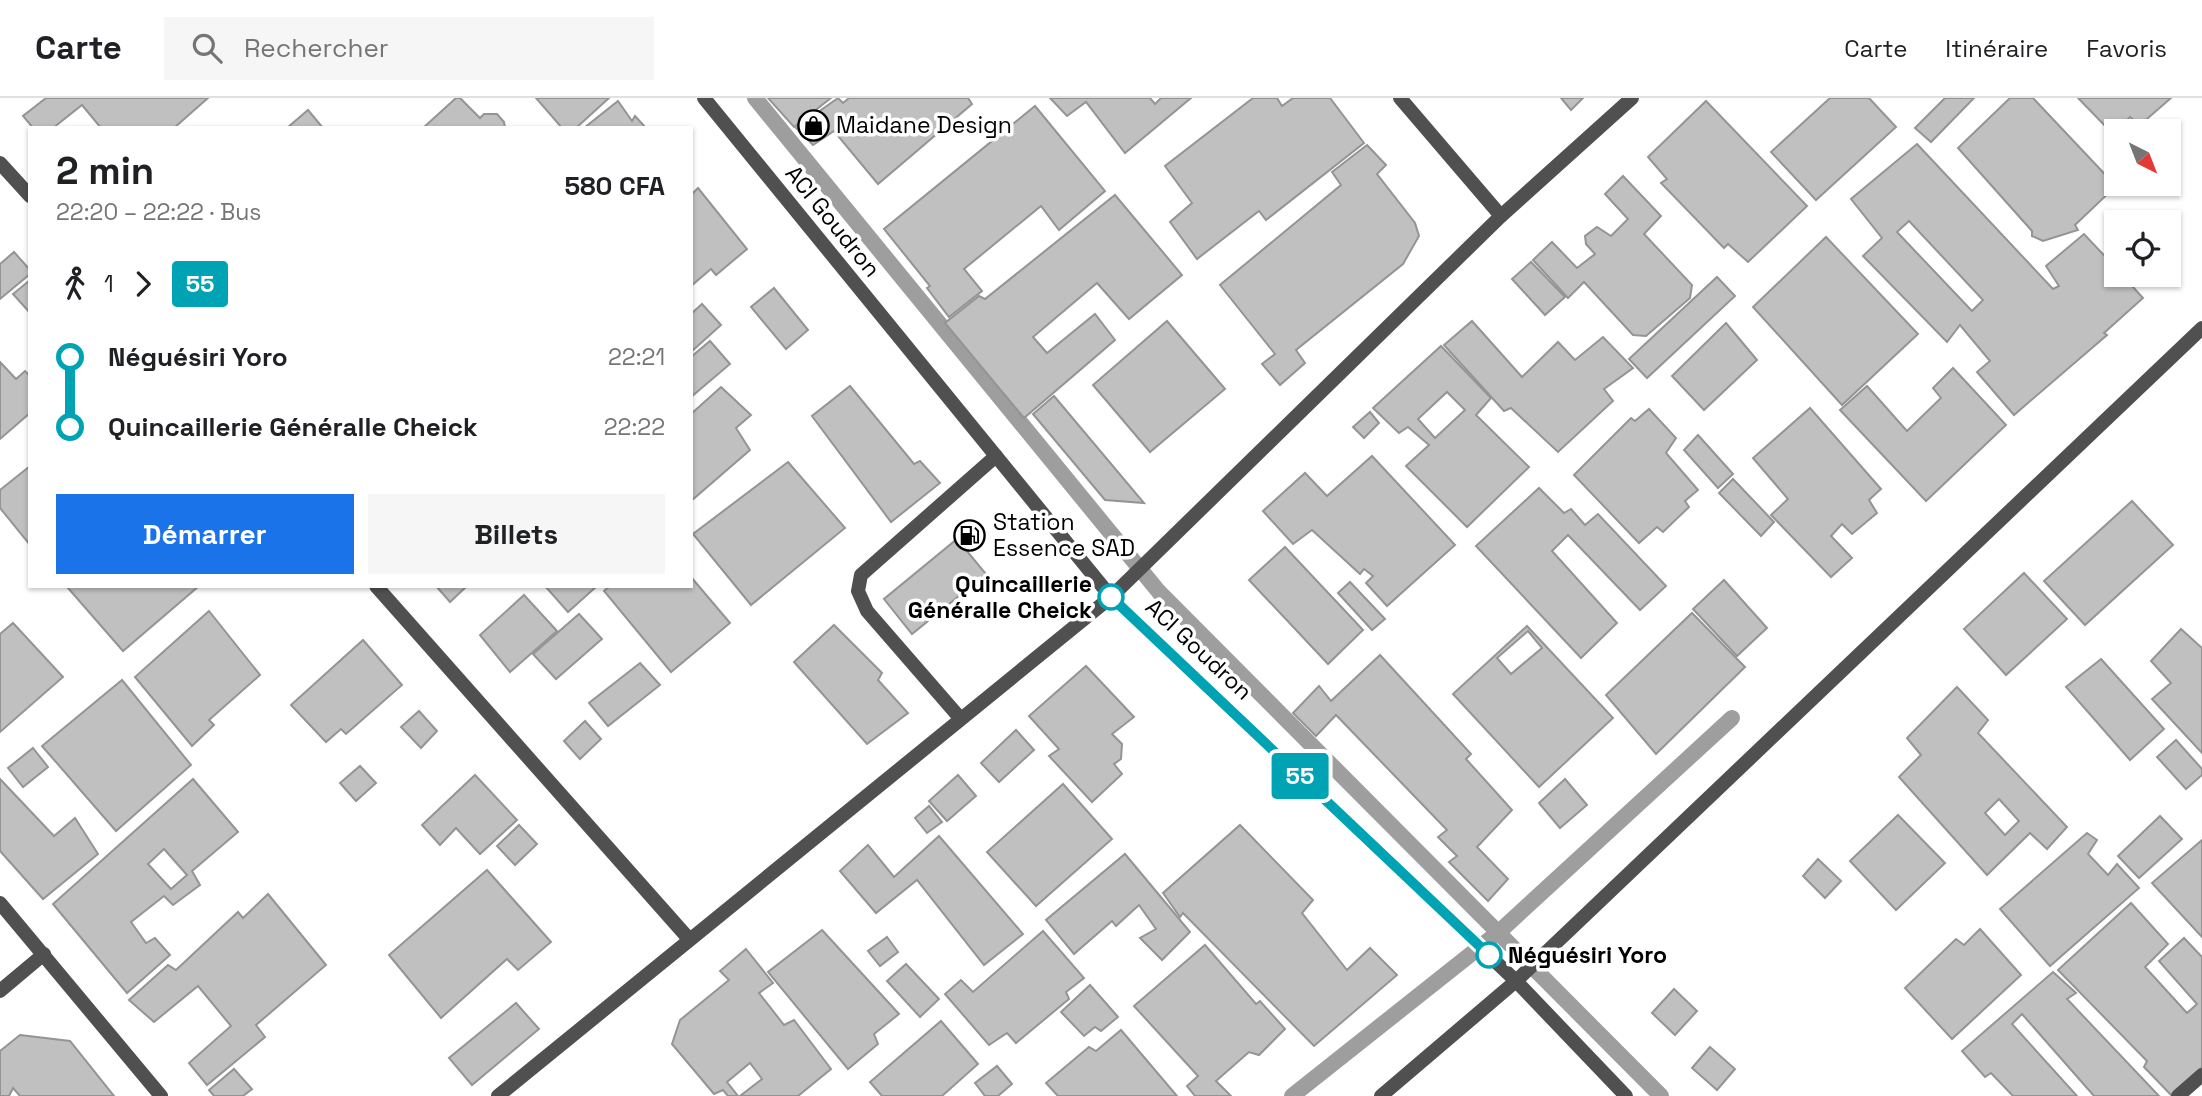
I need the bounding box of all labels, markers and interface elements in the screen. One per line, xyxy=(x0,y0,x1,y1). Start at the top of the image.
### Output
search box xyxy=(164,17,654,80)
text: Carte xyxy=(35,27,122,69)
icon: search xyxy=(188,29,226,67)
text: Rechercher xyxy=(244,31,389,65)
text: Carte xyxy=(1844,33,1907,64)
text: Itinéraire xyxy=(1945,33,2048,64)
text: Favoris xyxy=(2086,33,2167,64)
shop icon: Maidane Design xyxy=(796,108,830,142)
place label: Maidane Design xyxy=(836,110,1012,140)
north arrow xyxy=(2104,119,2180,196)
map controls xyxy=(2104,119,2181,287)
text: 2 min xyxy=(56,147,154,195)
street label: ACI Goudron xyxy=(779,159,887,283)
text: 580 CFA xyxy=(564,169,665,203)
text: 22:20 – 22:22 · Bus xyxy=(56,197,261,227)
button: locate xyxy=(2104,210,2181,287)
icon: walk xyxy=(56,265,94,303)
icon: forward xyxy=(124,265,162,303)
text: 55 xyxy=(186,268,214,299)
text: 1 xyxy=(104,269,114,299)
text: Néguésiri Yoro xyxy=(108,340,288,374)
text: 22:21 xyxy=(608,342,665,372)
text: Quincaillerie Généralle Cheick xyxy=(108,410,478,444)
text: 22:22 xyxy=(604,412,665,442)
button: Démarrer xyxy=(56,494,354,574)
button: Billets xyxy=(368,494,665,574)
place label: Station Essence SAD xyxy=(993,507,1135,563)
fuel station icon: Station Essence SAD xyxy=(953,518,987,552)
place label: Quincaillerie Généralle Cheick xyxy=(908,569,1092,625)
marker: Quincaillerie Généralle Cheick xyxy=(1098,584,1124,610)
street label: ACI Goudron xyxy=(1139,592,1259,706)
line badge: 55 xyxy=(1268,753,1332,799)
text: 55 xyxy=(1286,760,1314,791)
place label: Néguésiri Yoro xyxy=(1508,940,1667,970)
marker: Néguésiri Yoro xyxy=(1476,942,1502,968)

